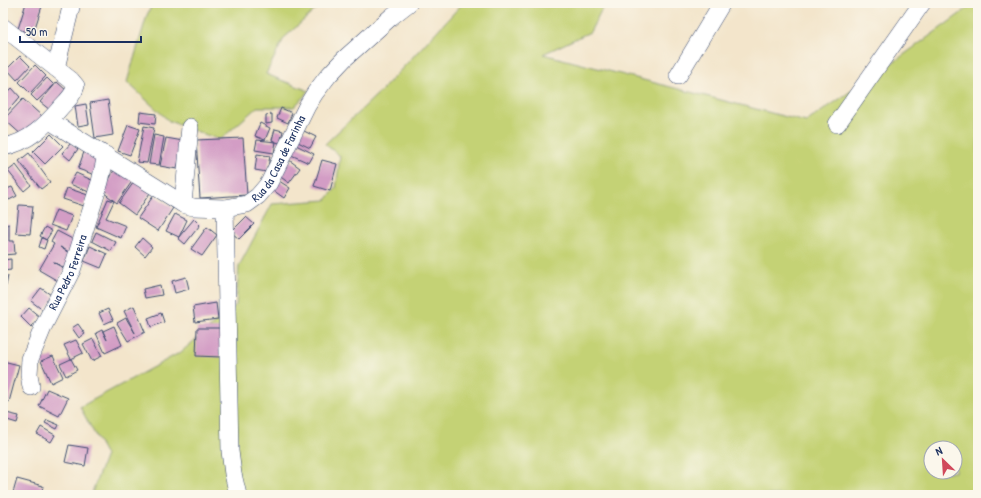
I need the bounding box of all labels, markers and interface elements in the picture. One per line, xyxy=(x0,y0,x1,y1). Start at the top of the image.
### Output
scale bar xyxy=(20,18,141,44)
text: 50 m xyxy=(26,23,47,40)
street label: Rua da Casa de Farinha xyxy=(248,112,309,206)
street label: Rua Pedro Ferreira xyxy=(44,232,91,313)
north arrow xyxy=(923,440,963,480)
text: N xyxy=(933,443,945,459)

